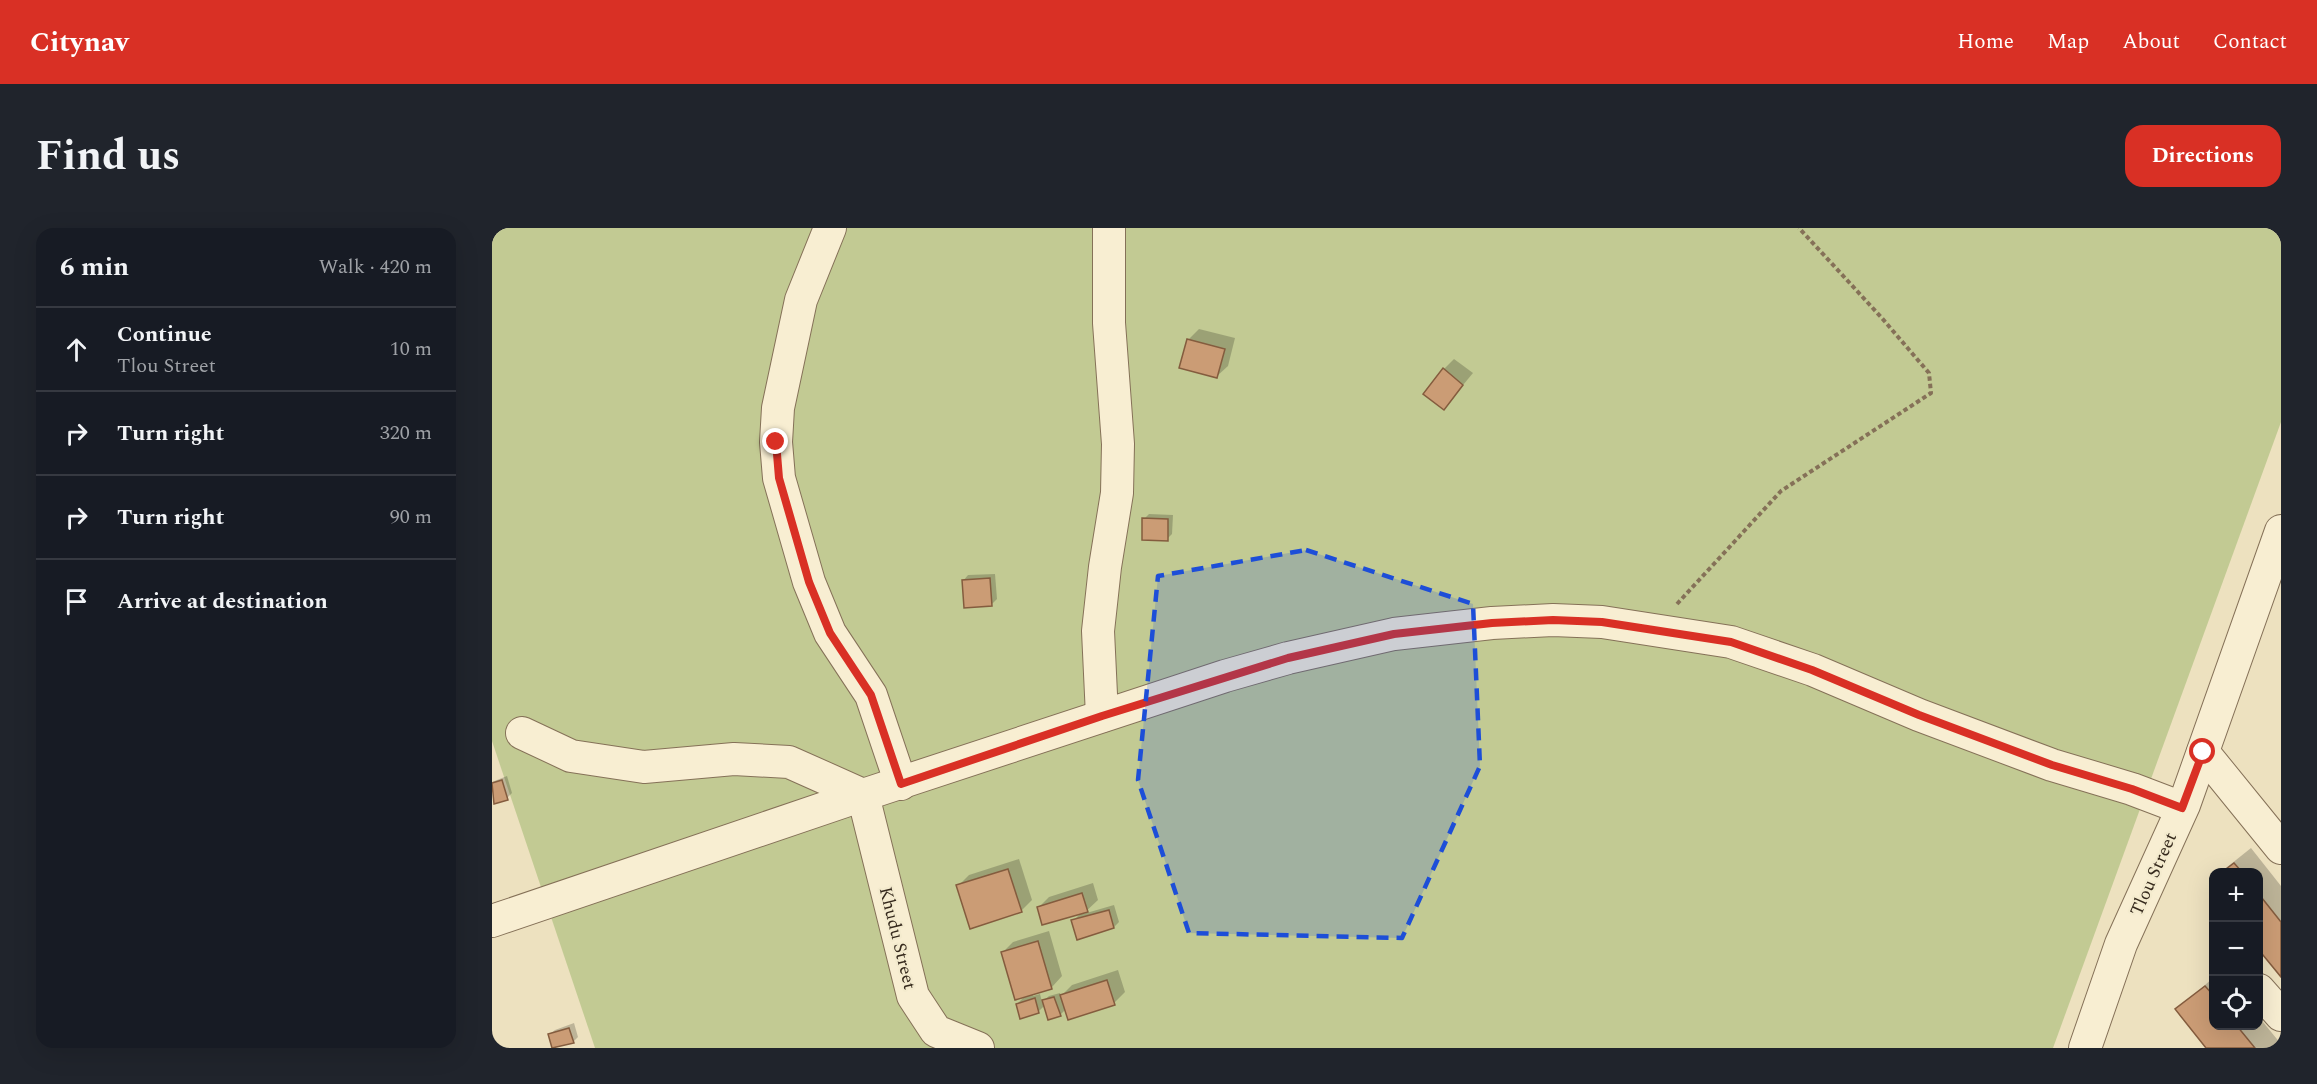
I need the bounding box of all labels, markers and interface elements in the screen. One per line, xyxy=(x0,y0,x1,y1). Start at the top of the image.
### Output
text: Citynav xyxy=(30,21,129,64)
text: Home xyxy=(1957,26,2014,58)
text: Map xyxy=(2047,26,2089,58)
text: About xyxy=(2122,26,2180,58)
text: Contact xyxy=(2213,26,2287,58)
text: Find us xyxy=(36,125,180,188)
button: Directions xyxy=(2125,125,2281,187)
text: 6 min xyxy=(60,247,129,287)
text: Walk · 420 m xyxy=(319,252,432,282)
text: Continue xyxy=(117,318,212,351)
icon: ahead xyxy=(60,333,93,366)
text: 10 m xyxy=(390,334,432,364)
text: Tlou Street xyxy=(117,351,216,381)
icon: right xyxy=(60,417,93,450)
text: Turn right xyxy=(117,417,224,450)
text: 320 m xyxy=(380,418,432,448)
route end xyxy=(762,428,788,454)
icon: right xyxy=(60,501,93,534)
text: Turn right xyxy=(117,501,224,534)
text: 90 m xyxy=(390,502,432,532)
icon: arrive xyxy=(60,585,93,618)
text: Arrive at destination xyxy=(117,585,328,618)
route start xyxy=(2189,738,2215,764)
street label: Tlou Street xyxy=(2123,828,2184,920)
map controls xyxy=(2209,868,2263,1030)
button: + xyxy=(2209,868,2263,922)
street label: Khudu Street xyxy=(872,884,923,992)
button: − xyxy=(2209,922,2263,976)
button: locate xyxy=(2209,976,2263,1030)

